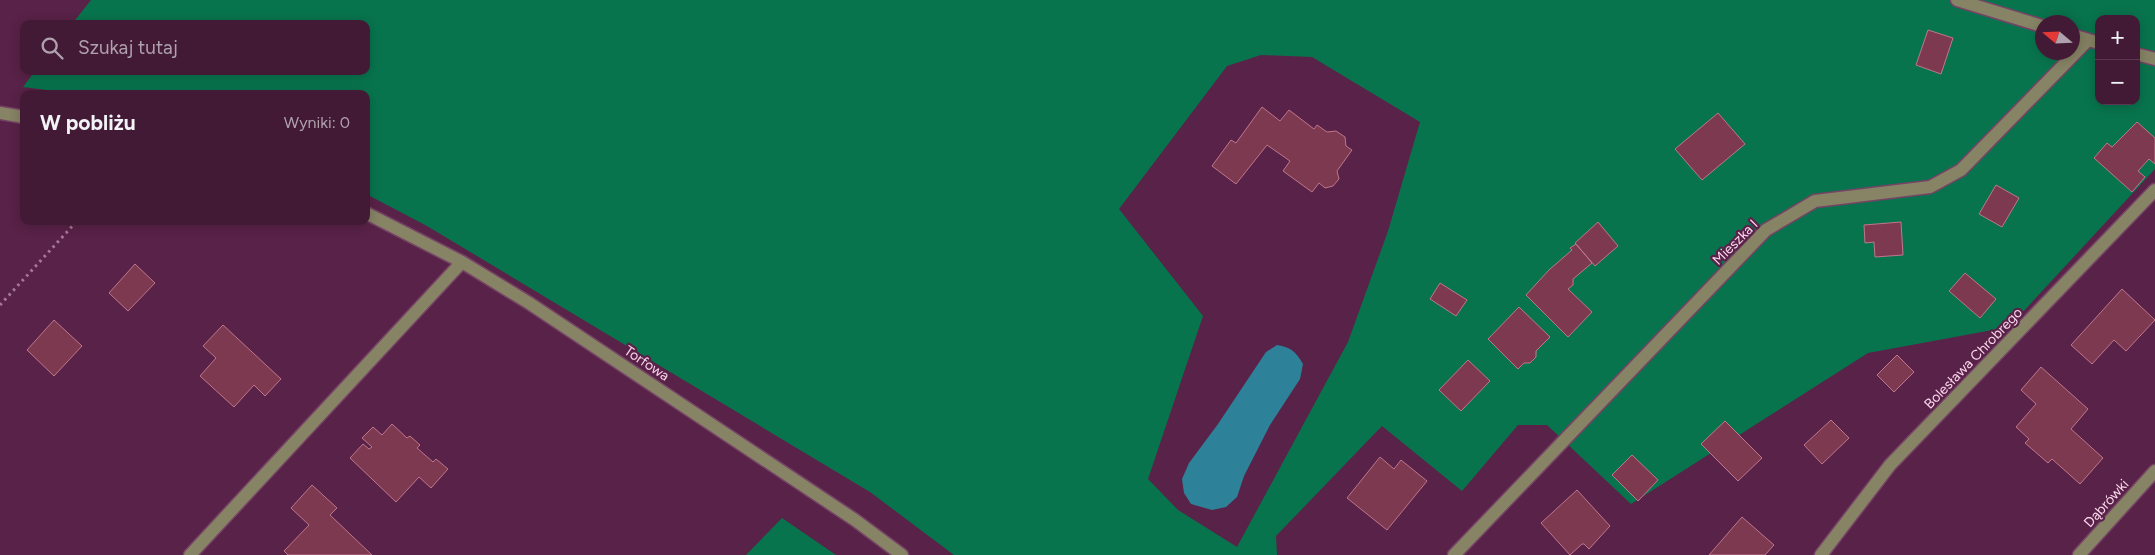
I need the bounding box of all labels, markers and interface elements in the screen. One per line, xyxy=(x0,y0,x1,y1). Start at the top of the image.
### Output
north arrow xyxy=(2035,15,2080,60)
map controls xyxy=(2095,15,2140,105)
button: + xyxy=(2095,15,2140,60)
search box xyxy=(20,20,370,75)
icon: search xyxy=(38,34,66,62)
text: Szukaj tutaj xyxy=(78,36,178,59)
button: − xyxy=(2095,60,2140,105)
text: W pobliżu xyxy=(40,110,136,135)
text: Wyniki: 0 xyxy=(284,113,350,132)
street label: Mieszka I xyxy=(1709,216,1762,269)
street label: Bolesława Chrobrego xyxy=(1921,304,2026,412)
street label: Torfowa xyxy=(621,342,673,385)
street label: Dąbrówki xyxy=(2080,476,2132,531)

